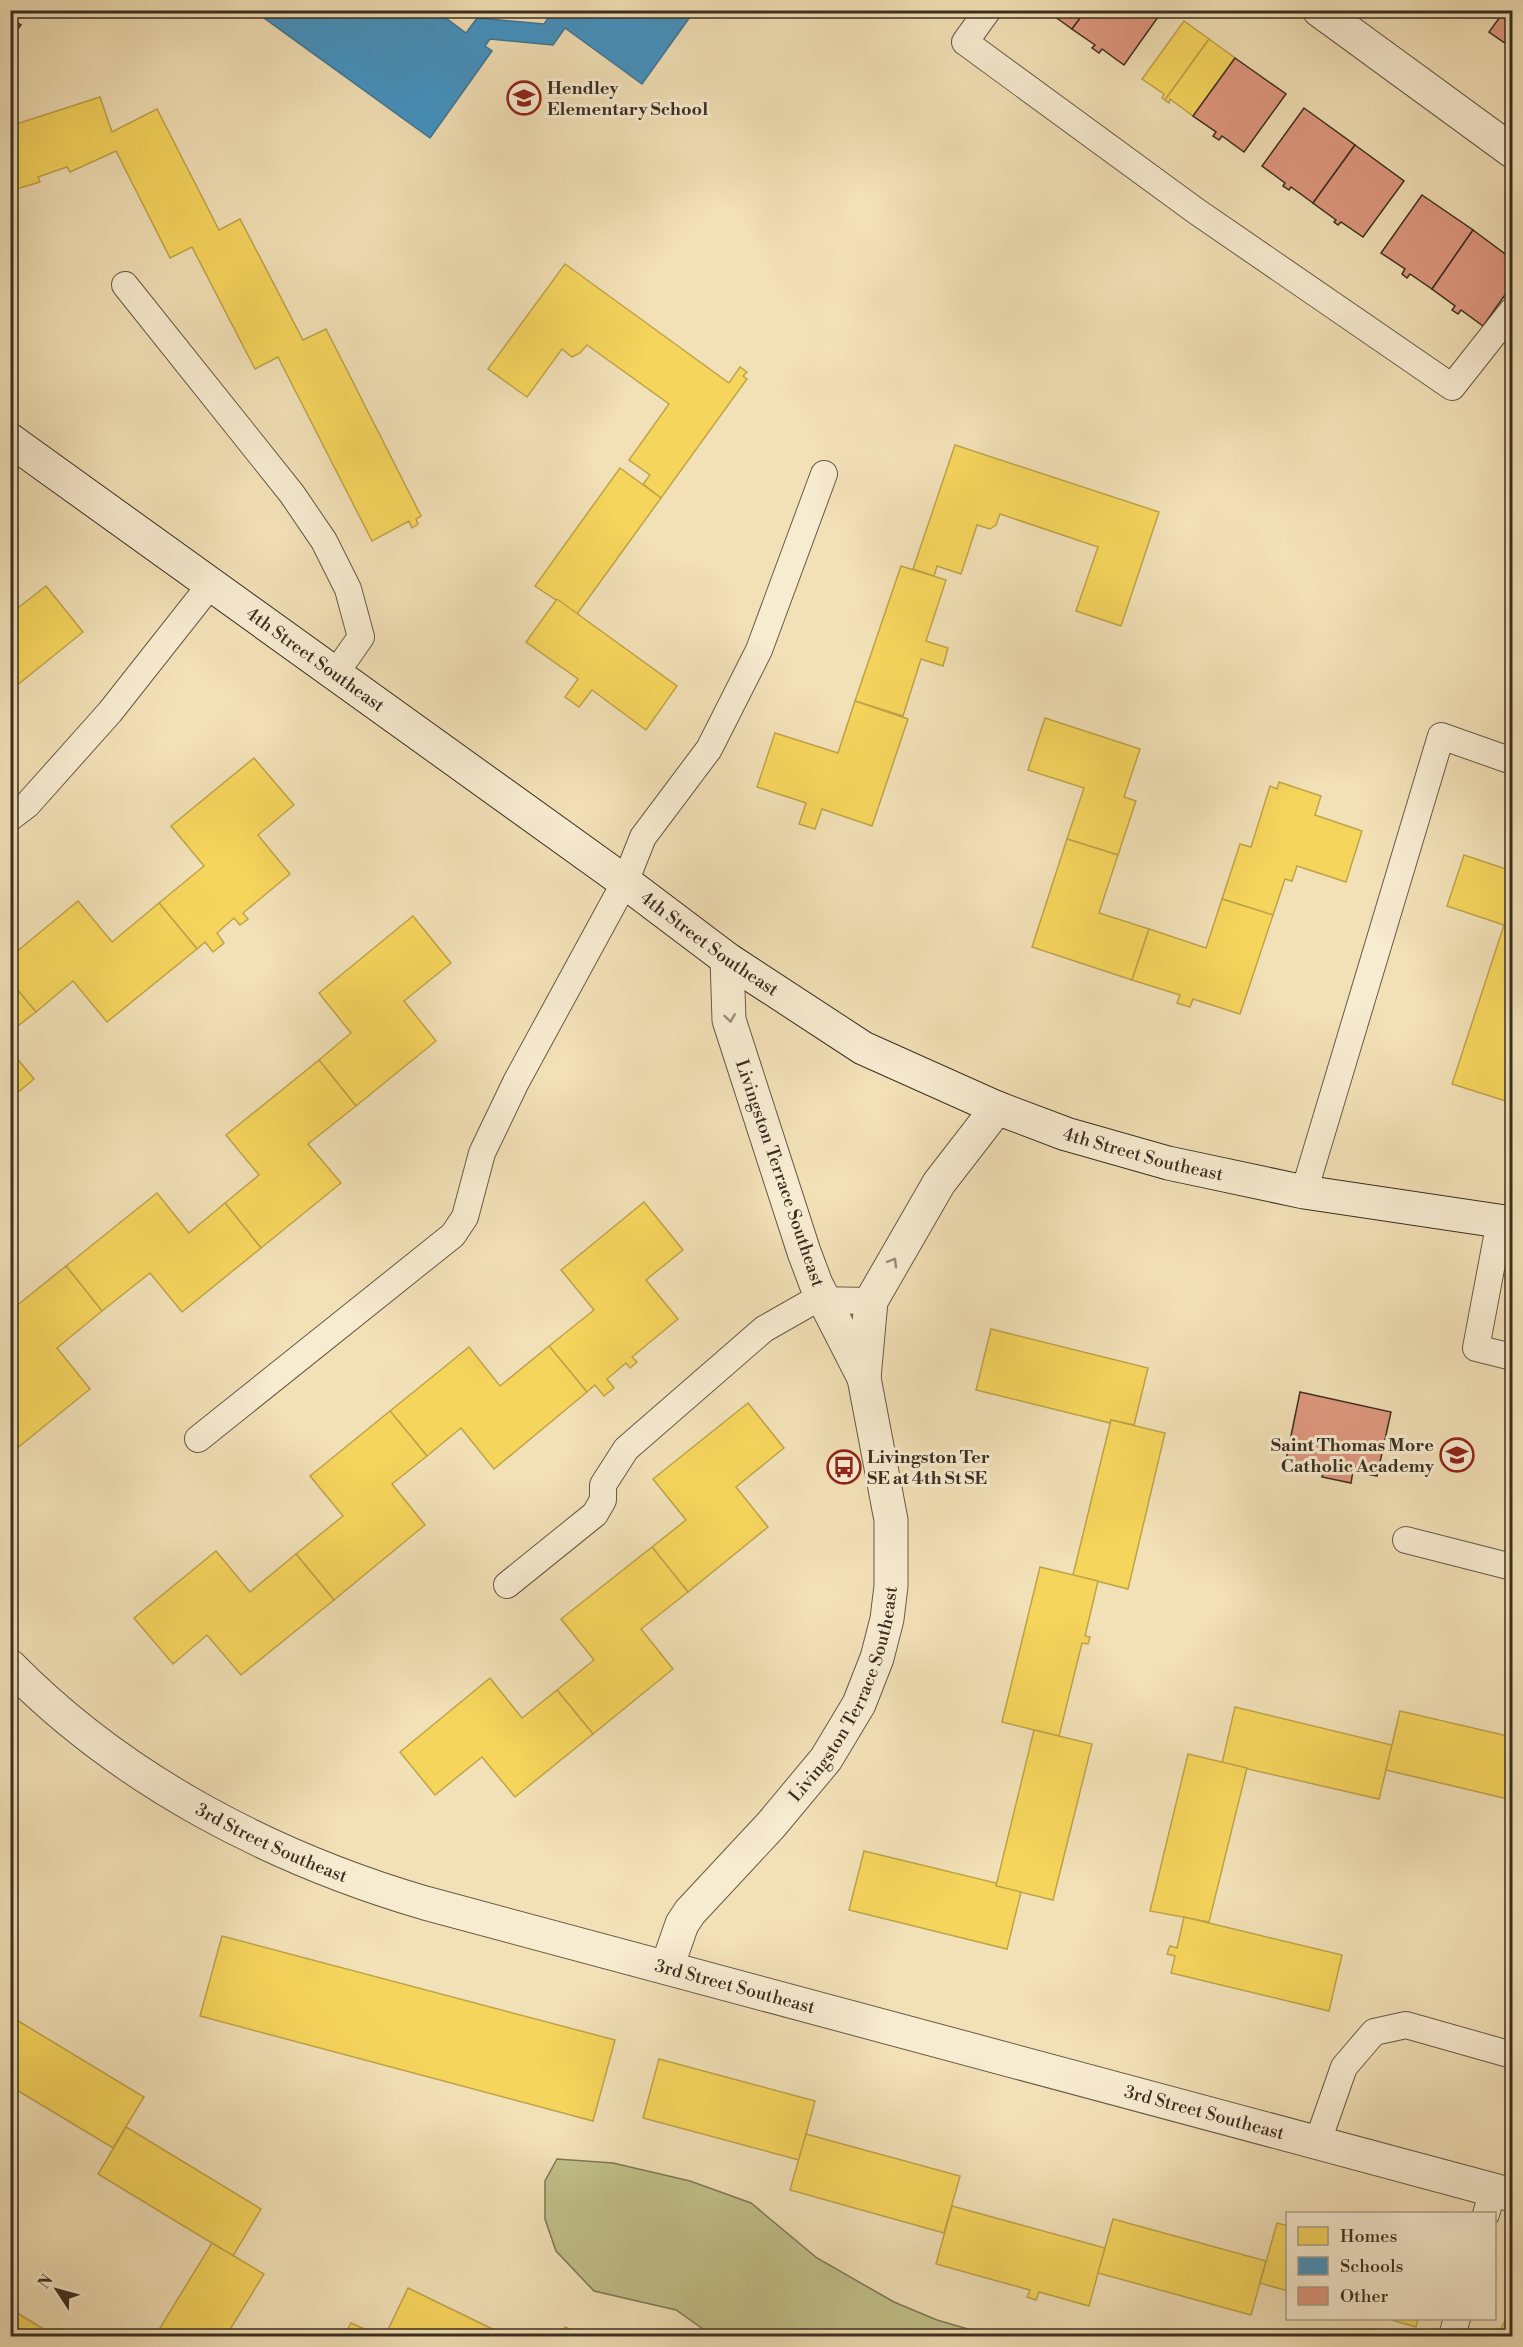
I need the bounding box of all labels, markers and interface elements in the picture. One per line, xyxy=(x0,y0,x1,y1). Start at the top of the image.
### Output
place label: Hendley Elementary School xyxy=(547,77,708,121)
school or university icon: Hendley Elementary School xyxy=(506,80,542,116)
street label: 4th Street Southeast xyxy=(241,602,389,718)
street label: 4th Street Southeast xyxy=(635,887,783,1002)
one-way arrow xyxy=(723,1013,735,1022)
street label: Livingston Terrace Southeast xyxy=(730,1056,830,1291)
street label: 4th Street Southeast xyxy=(1060,1123,1226,1187)
one-way arrow xyxy=(886,1258,898,1269)
place label: Saint Thomas More Catholic Academy xyxy=(1271,1434,1435,1478)
school or university icon: Saint Thomas More Catholic Academy xyxy=(1439,1437,1475,1473)
place label: Livingston Ter SE at 4th St SE xyxy=(867,1446,990,1490)
bus stop icon: Livingston Ter SE at 4th St SE xyxy=(826,1449,862,1485)
street label: Livingston Terrace Southeast xyxy=(784,1584,903,1807)
street label: 3rd Street Southeast xyxy=(191,1798,351,1888)
street label: 3rd Street Southeast xyxy=(652,1954,818,2019)
street label: 3rd Street Southeast xyxy=(1122,2080,1287,2145)
legend xyxy=(1286,2212,1496,2320)
text: Homes xyxy=(1340,2225,1397,2248)
text: Schools xyxy=(1340,2255,1404,2278)
north arrow xyxy=(27,2260,87,2320)
text: N xyxy=(34,2270,58,2293)
text: Other xyxy=(1340,2285,1388,2308)

